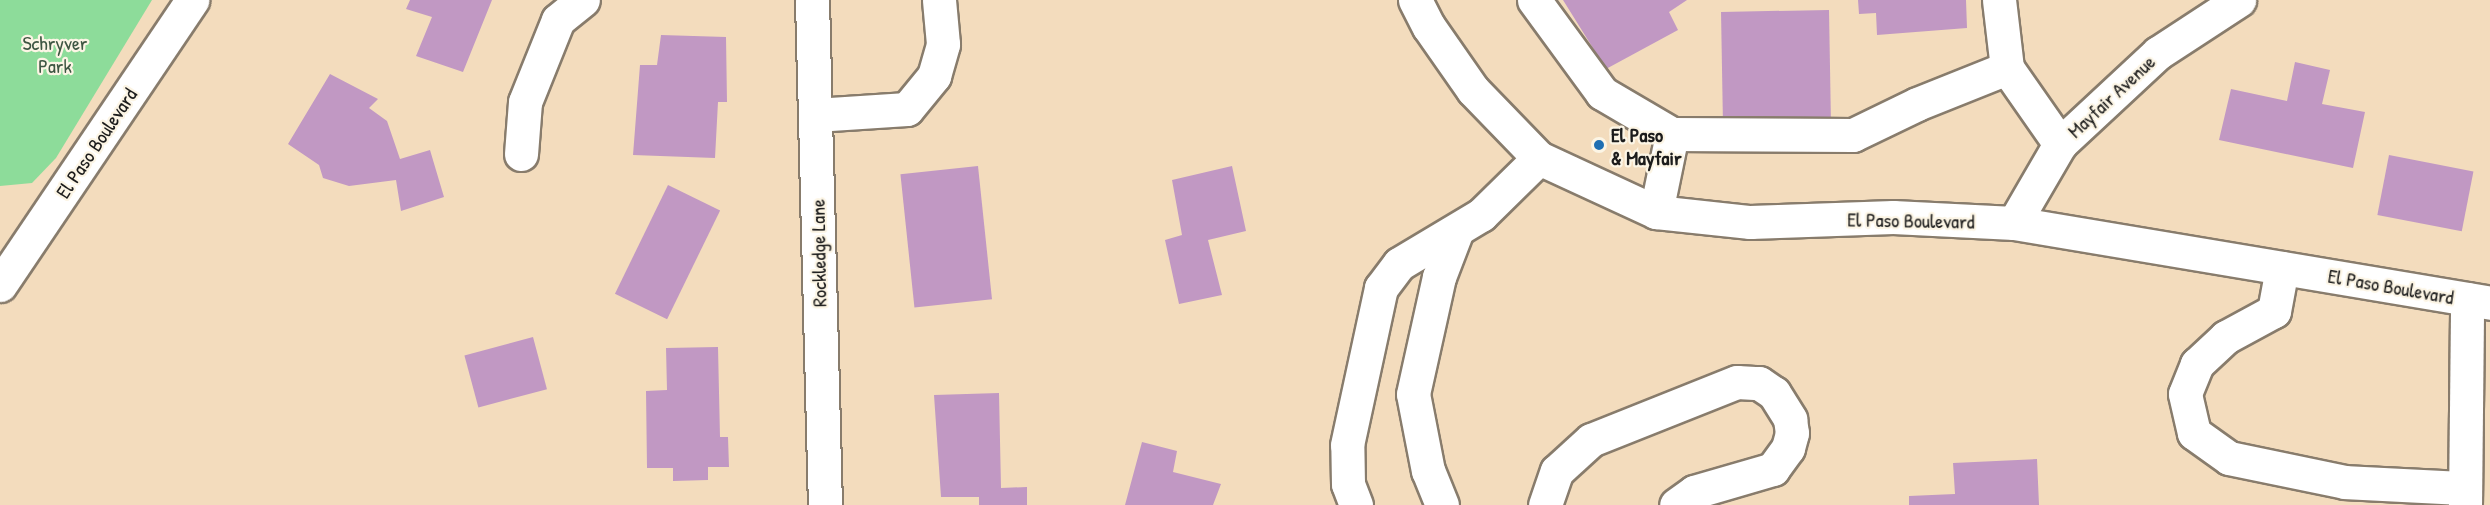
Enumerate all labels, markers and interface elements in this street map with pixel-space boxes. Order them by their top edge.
park label: Schryver Park [22,31,88,78]
street label: Mayfair Avenue [2062,49,2160,143]
street label: El Paso Boulevard [50,83,142,203]
place label: El Paso & Mayfair [1611,122,1682,169]
marker: El Paso & Mayfair [1592,138,1606,152]
street label: Rockledge Lane [805,199,831,307]
street label: El Paso Boulevard [1847,207,1975,233]
street label: El Paso Boulevard [2326,263,2456,309]

